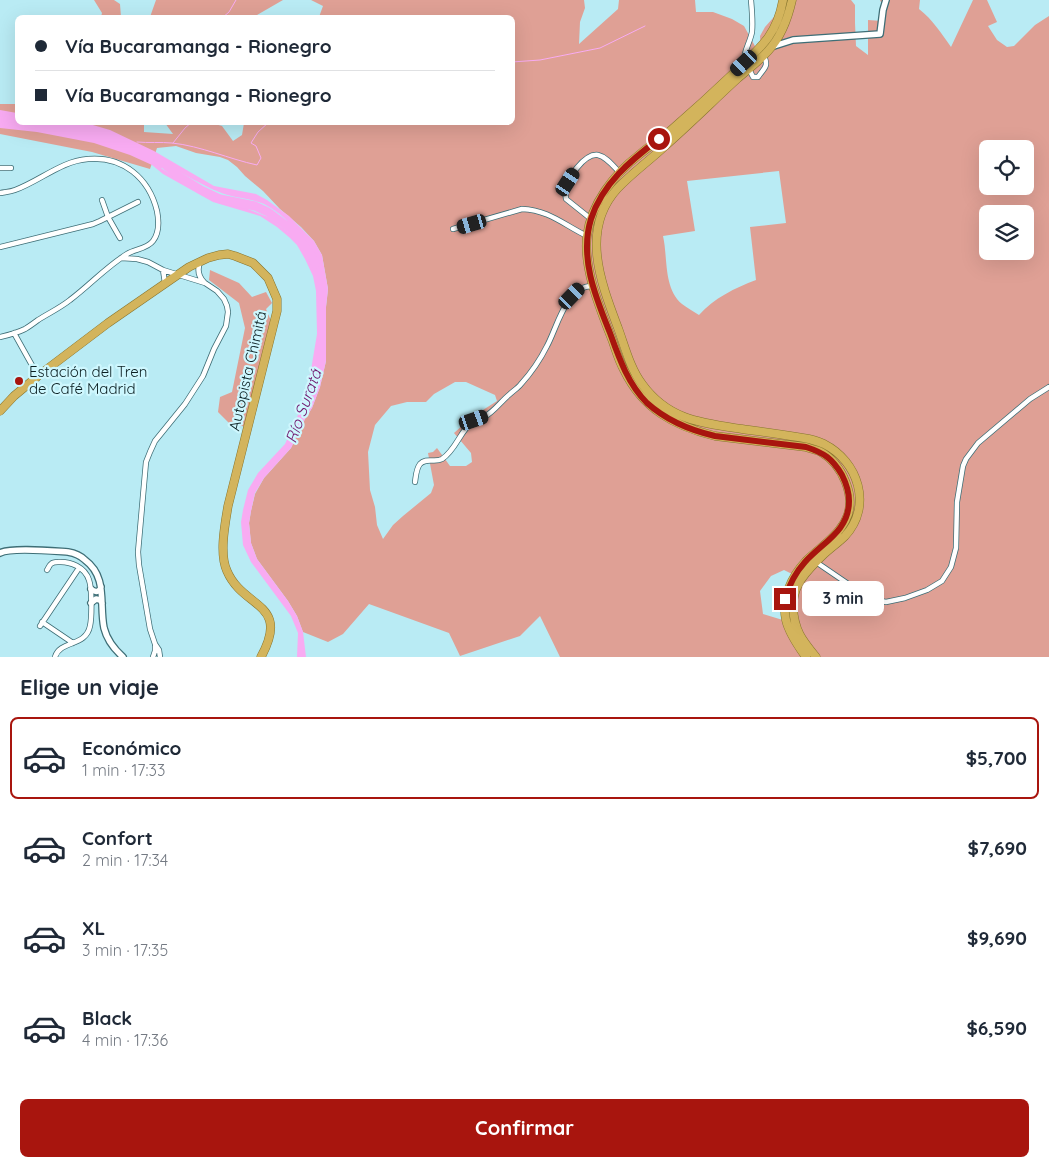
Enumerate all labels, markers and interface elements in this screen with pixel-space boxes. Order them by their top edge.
text: Vía Bucaramanga - Rionegro [65,34,332,58]
car [727,47,760,79]
text: Vía Bucaramanga - Rionegro [65,83,332,107]
route start [648,128,670,150]
map controls [979,140,1034,260]
button: locate [979,140,1034,195]
car [553,165,582,199]
button: layers [979,205,1034,260]
car [455,213,488,235]
car [556,280,587,312]
street label: Autopista Chimitá [224,309,271,433]
place label: Estación del Tren de Café Madrid [29,362,147,398]
water label: Río Suratá [280,365,326,446]
marker: Estación del Tren de Café Madrid [13,375,25,387]
car [457,408,490,432]
callout: 3 min [802,582,885,616]
route end [774,588,796,610]
text: 3 min [822,588,864,608]
text: Elige un viaje [20,673,159,701]
icon: car [22,736,67,781]
text: Económico [82,736,181,760]
text: $5,700 [966,746,1027,770]
text: 1 min · 17:33 [82,760,165,780]
icon: car [22,826,67,871]
text: Confort [82,826,153,850]
text: $7,690 [968,836,1027,860]
text: 2 min · 17:34 [82,850,168,870]
icon: car [22,916,67,961]
text: XL [82,916,105,940]
text: $9,690 [967,926,1027,950]
text: 3 min · 17:35 [82,940,168,960]
icon: car [22,1006,67,1051]
text: Black [82,1006,132,1030]
text: $6,590 [967,1016,1027,1040]
text: 4 min · 17:36 [82,1030,168,1050]
button: Confirmar [20,1099,1029,1157]

